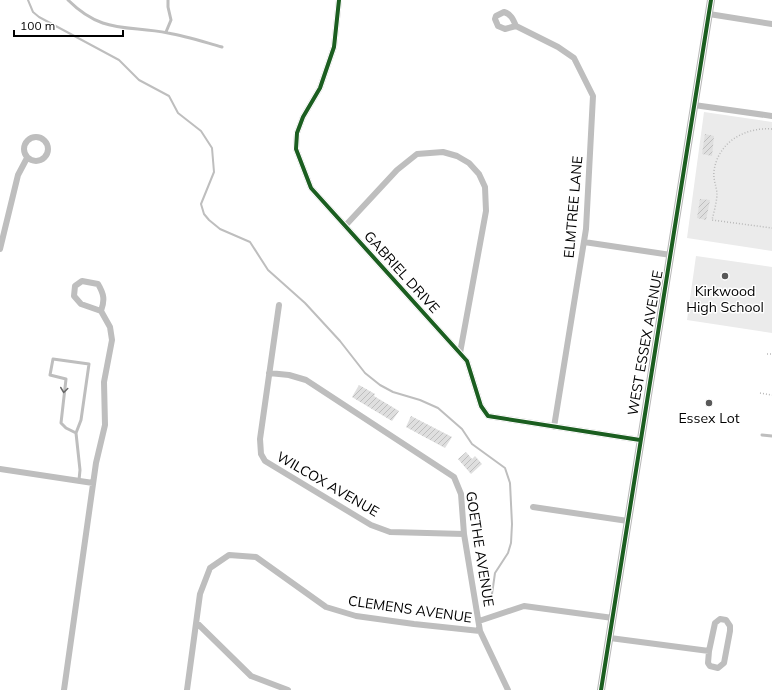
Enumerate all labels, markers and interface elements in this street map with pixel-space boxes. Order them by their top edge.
scale bar [14,12,123,38]
text: 100 m [20,18,55,33]
street label: ELMTREE LANE [560,155,586,259]
street label: GABRIEL DRIVE [360,227,444,317]
street label: WEST ESSEX AVENUE [623,269,667,417]
marker: Kirkwood High School [720,271,730,281]
place label: Kirkwood High School [686,282,764,316]
one-way arrow [60,387,69,393]
marker: Essex Lot [704,398,714,408]
place label: Essex Lot [678,409,740,427]
street label: WILCOX AVENUE [274,447,382,521]
street label: GOETHE AVENUE [462,490,498,608]
street label: CLEMENS AVENUE [347,591,473,627]

